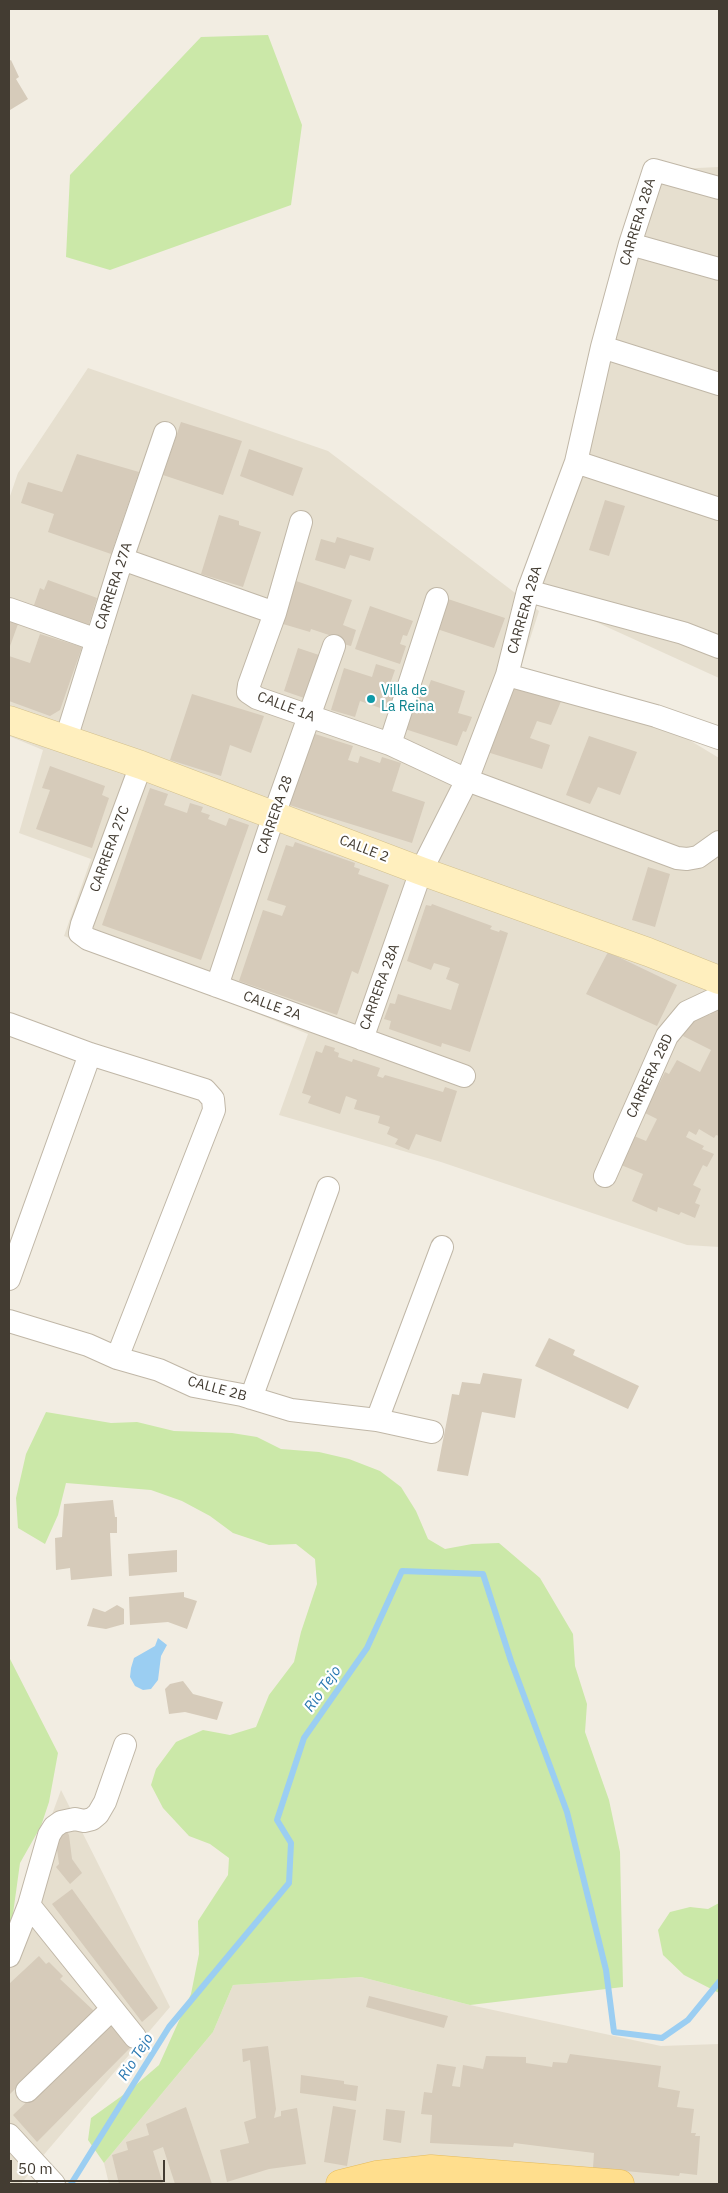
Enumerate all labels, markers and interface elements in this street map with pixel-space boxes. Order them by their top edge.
street label: CARRERA 28A [617,176,659,268]
street label: CARRERA 27A [92,540,136,632]
street label: CARRERA 28A [504,564,546,656]
place label: Villa de La Reina [381,683,434,716]
street label: CALLE 1A [255,688,317,726]
marker: Villa de La Reina [365,693,377,705]
street label: CARRERA 28 [254,774,296,856]
street label: CARRERA 27C [87,804,133,894]
street label: CALLE 2 [337,832,391,866]
street label: CARRERA 28A [357,941,403,1033]
street label: CALLE 2A [241,988,303,1024]
street label: CARRERA 28D [623,1031,677,1121]
street label: CALLE 2B [186,1373,248,1405]
water label: Rio Tejo [301,1662,345,1716]
water label: Rio Tejo [115,2030,157,2084]
scale bar [12,2150,168,2182]
text: 50 m [18,2159,53,2178]

